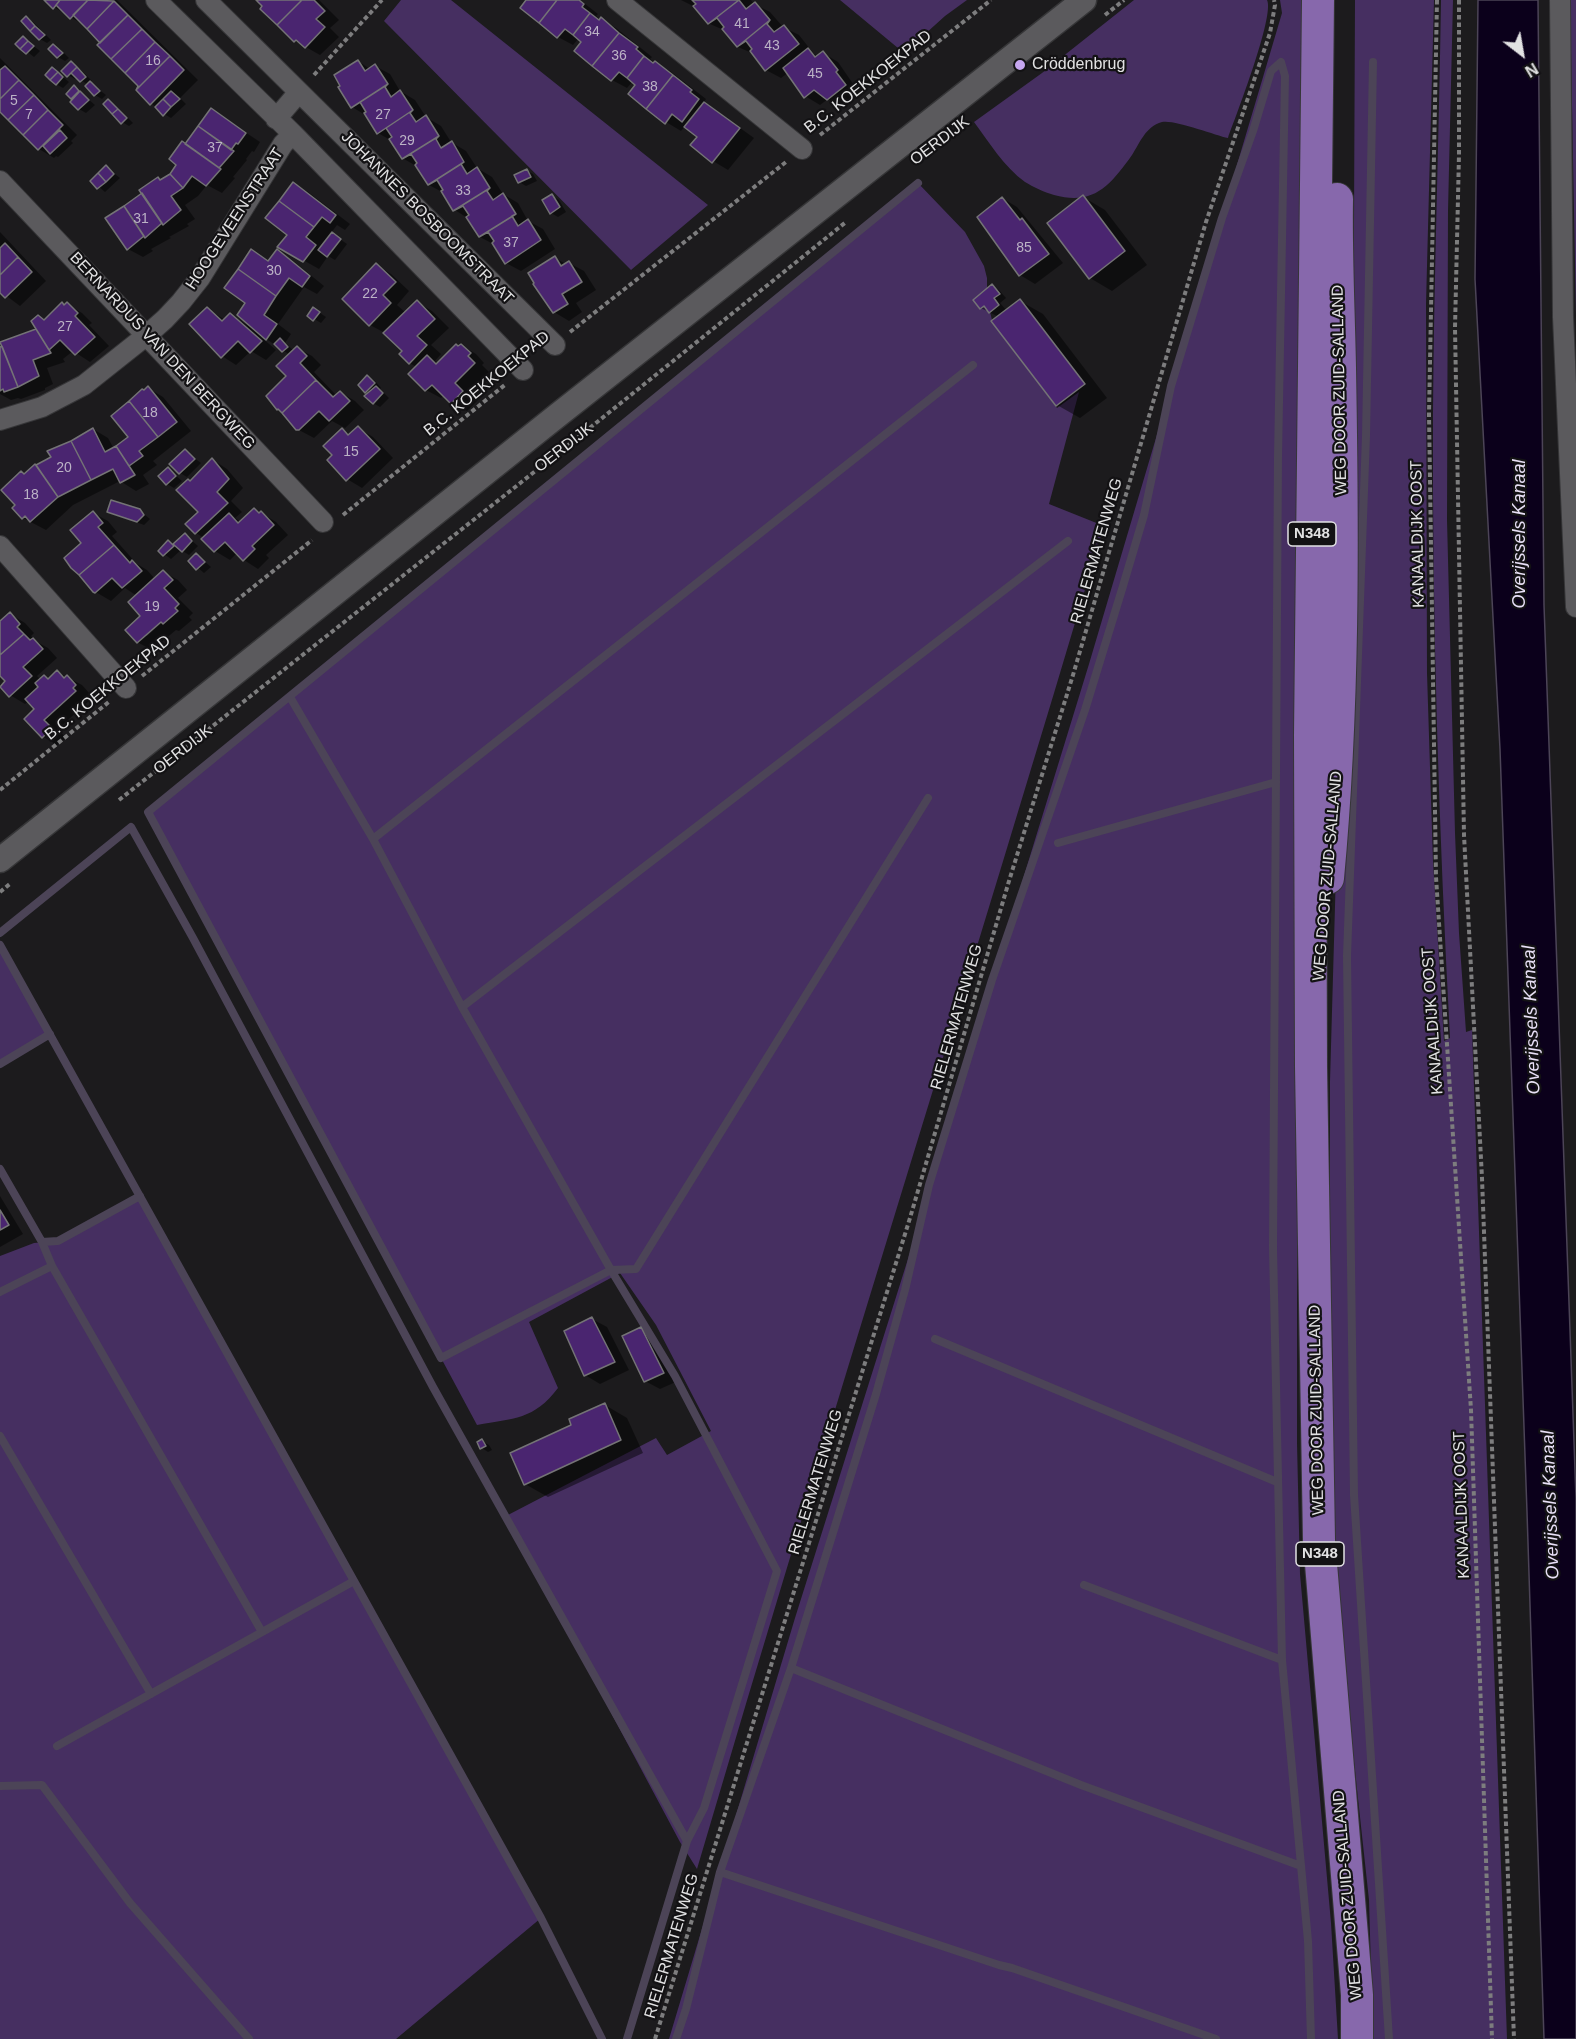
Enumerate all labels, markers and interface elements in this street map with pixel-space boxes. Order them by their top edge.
house number: 41 [734,16,750,32]
house number: 34 [584,24,600,40]
north arrow [1492,24,1552,84]
street label: B.C. KOEKKOEKPAD [801,26,935,138]
house number: 43 [764,38,780,54]
house number: 36 [611,48,627,64]
house number: 16 [145,53,161,69]
place label: Cröddenbrug [1032,55,1125,75]
marker: Cröddenbrug [1013,58,1027,72]
text: N [1522,60,1541,80]
house number: 45 [807,66,823,82]
house number: 38 [642,79,658,95]
house number: 5 [10,93,18,109]
house number: 7 [25,107,33,123]
house number: 27 [375,107,391,123]
street label: OERDIJK [907,112,973,170]
street label: JOHANNES BOSBOOMSTRAAT [337,128,517,308]
house number: 29 [399,133,415,149]
house number: 37 [207,140,223,156]
street label: HOOGEVEENSTRAAT [182,145,288,293]
house number: 33 [455,183,471,199]
house number: 31 [133,211,149,227]
house number: 37 [503,235,519,251]
house number: 85 [1016,240,1032,256]
street label: BERNARDUS VAN DEN BERGWEG [65,248,259,454]
house number: 30 [266,263,282,279]
street label: WEG DOOR ZUID-SALLAND [1329,285,1351,495]
house number: 22 [362,286,378,302]
house number: 27 [57,319,73,335]
street label: B.C. KOEKKOEKPAD [420,327,554,441]
house number: 18 [142,405,158,421]
street label: OERDIJK [531,419,597,477]
house number: 15 [343,444,359,460]
water label: Overijssels Kanaal [1509,459,1531,609]
house number: 20 [56,460,72,476]
street label: KANAALDIJK OOST [1407,460,1429,608]
street label: RIELERMATENWEG [1067,476,1127,626]
house number: 18 [23,487,39,503]
road number: N348 [1288,522,1336,546]
house number: 19 [144,599,160,615]
street label: B.C. KOEKKOEKPAD [41,631,175,745]
street label: OERDIJK [150,721,216,779]
street label: WEG DOOR ZUID-SALLAND [1309,770,1347,982]
street label: RIELERMATENWEG [927,942,987,1092]
water label: Overijssels Kanaal [1519,945,1545,1095]
street label: KANAALDIJK OOST [1418,947,1448,1095]
street label: WEG DOOR ZUID-SALLAND [1306,1305,1328,1515]
street label: RIELERMATENWEG [785,1407,847,1557]
water label: Overijssels Kanaal [1538,1430,1564,1580]
street label: KANAALDIJK OOST [1450,1431,1474,1579]
road number: N348 [1296,1542,1344,1566]
street label: WEG DOOR ZUID-SALLAND [1329,1789,1367,2001]
street label: RIELERMATENWEG [641,1871,703,2021]

